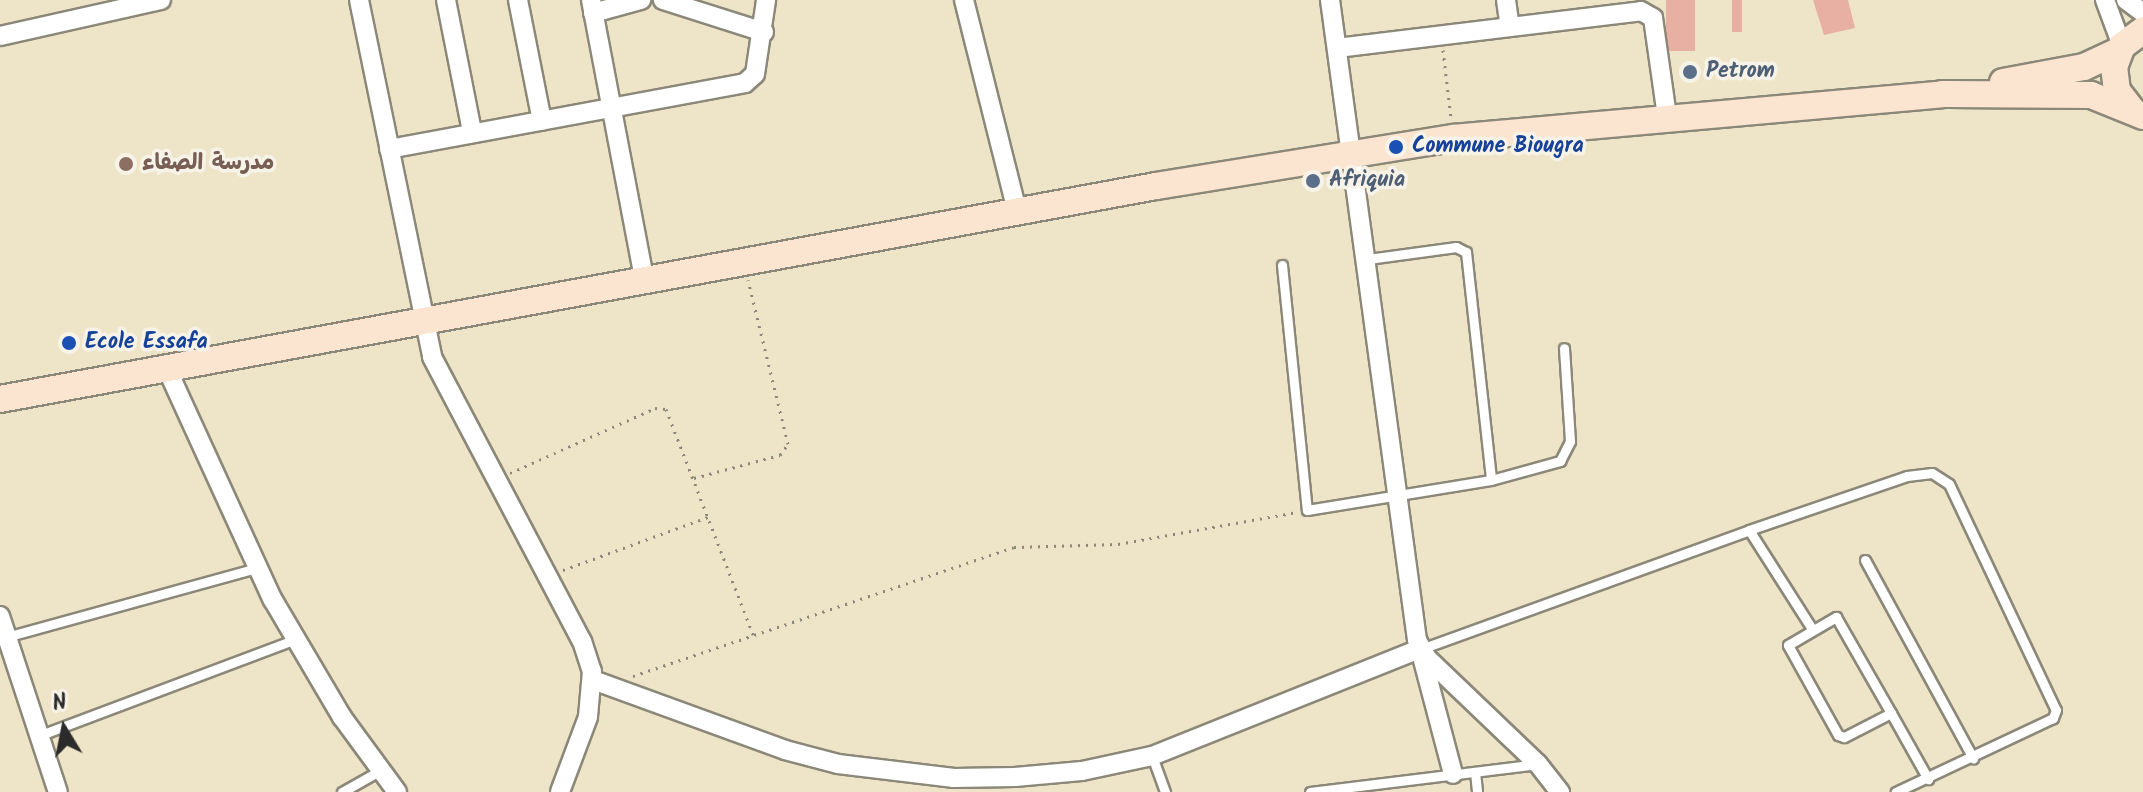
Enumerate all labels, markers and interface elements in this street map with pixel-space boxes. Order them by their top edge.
place label: Petrom [1706,59,1775,85]
marker: Petrom [1681,63,1699,81]
place label: Commune Biougra [1412,134,1584,160]
marker: Commune Biougra [1387,138,1405,156]
place label: مدرسة الصفاء [142,151,274,177]
marker: مدرسة الصفاء [117,155,135,173]
place label: Afriquia [1329,168,1405,194]
marker: Afriquia [1304,172,1322,190]
place label: Ecole Essafa [85,330,208,356]
marker: Ecole Essafa [60,334,78,352]
text: N [50,685,70,722]
north arrow [24,688,104,768]

